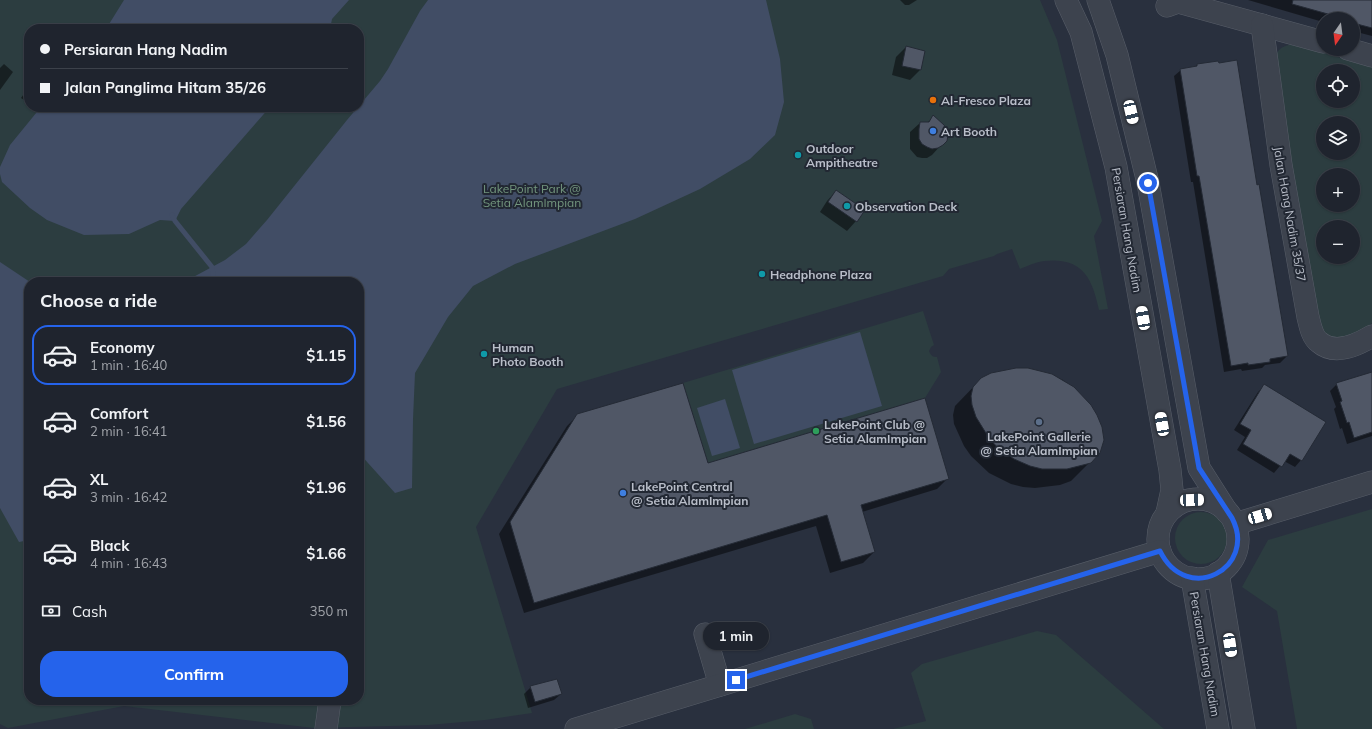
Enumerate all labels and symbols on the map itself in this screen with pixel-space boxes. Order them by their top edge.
north arrow [1316,12,1360,56]
place label: Al-Fresco Plaza [941,93,1031,108]
marker: Al-Fresco Plaza [928,95,938,105]
car [1122,99,1140,125]
place label: Art Booth [941,124,997,139]
marker: Art Booth [928,126,938,136]
place label: Outdoor Ampitheatre [806,141,878,170]
street label: Jalan Hang Nadim 35/37 [1271,145,1309,283]
marker: Outdoor Ampitheatre [793,150,803,160]
street label: Persiaran Hang Nadim [1109,166,1145,294]
route start [1139,174,1157,192]
park label: LakePoint Park @ Setia AlamImpian [483,181,581,210]
place label: Observation Deck [855,199,957,214]
marker: Observation Deck [842,201,852,211]
place label: Headphone Plaza [770,267,872,282]
marker: Headphone Plaza [757,269,767,279]
car [1135,305,1151,331]
place label: Human Photo Booth [492,340,563,369]
marker: Human Photo Booth [479,349,489,359]
car [1154,411,1170,437]
place label: LakePoint Club @ Setia AlamImpian [824,417,927,446]
marker: LakePoint Gallerie @ Setia AlamImpian [1034,417,1044,427]
marker: LakePoint Club @ Setia AlamImpian [811,426,821,436]
place label: LakePoint Gallerie @ Setia AlamImpian [980,429,1098,458]
place label: LakePoint Central @ Setia AlamImpian [631,479,748,508]
marker: LakePoint Central @ Setia AlamImpian [618,488,628,498]
car [1180,494,1204,506]
car [1247,507,1273,525]
street label: Persiaran Hang Nadim [1187,590,1223,718]
callout: 1 min [703,622,769,650]
car [1222,632,1238,658]
route end [727,671,745,689]

